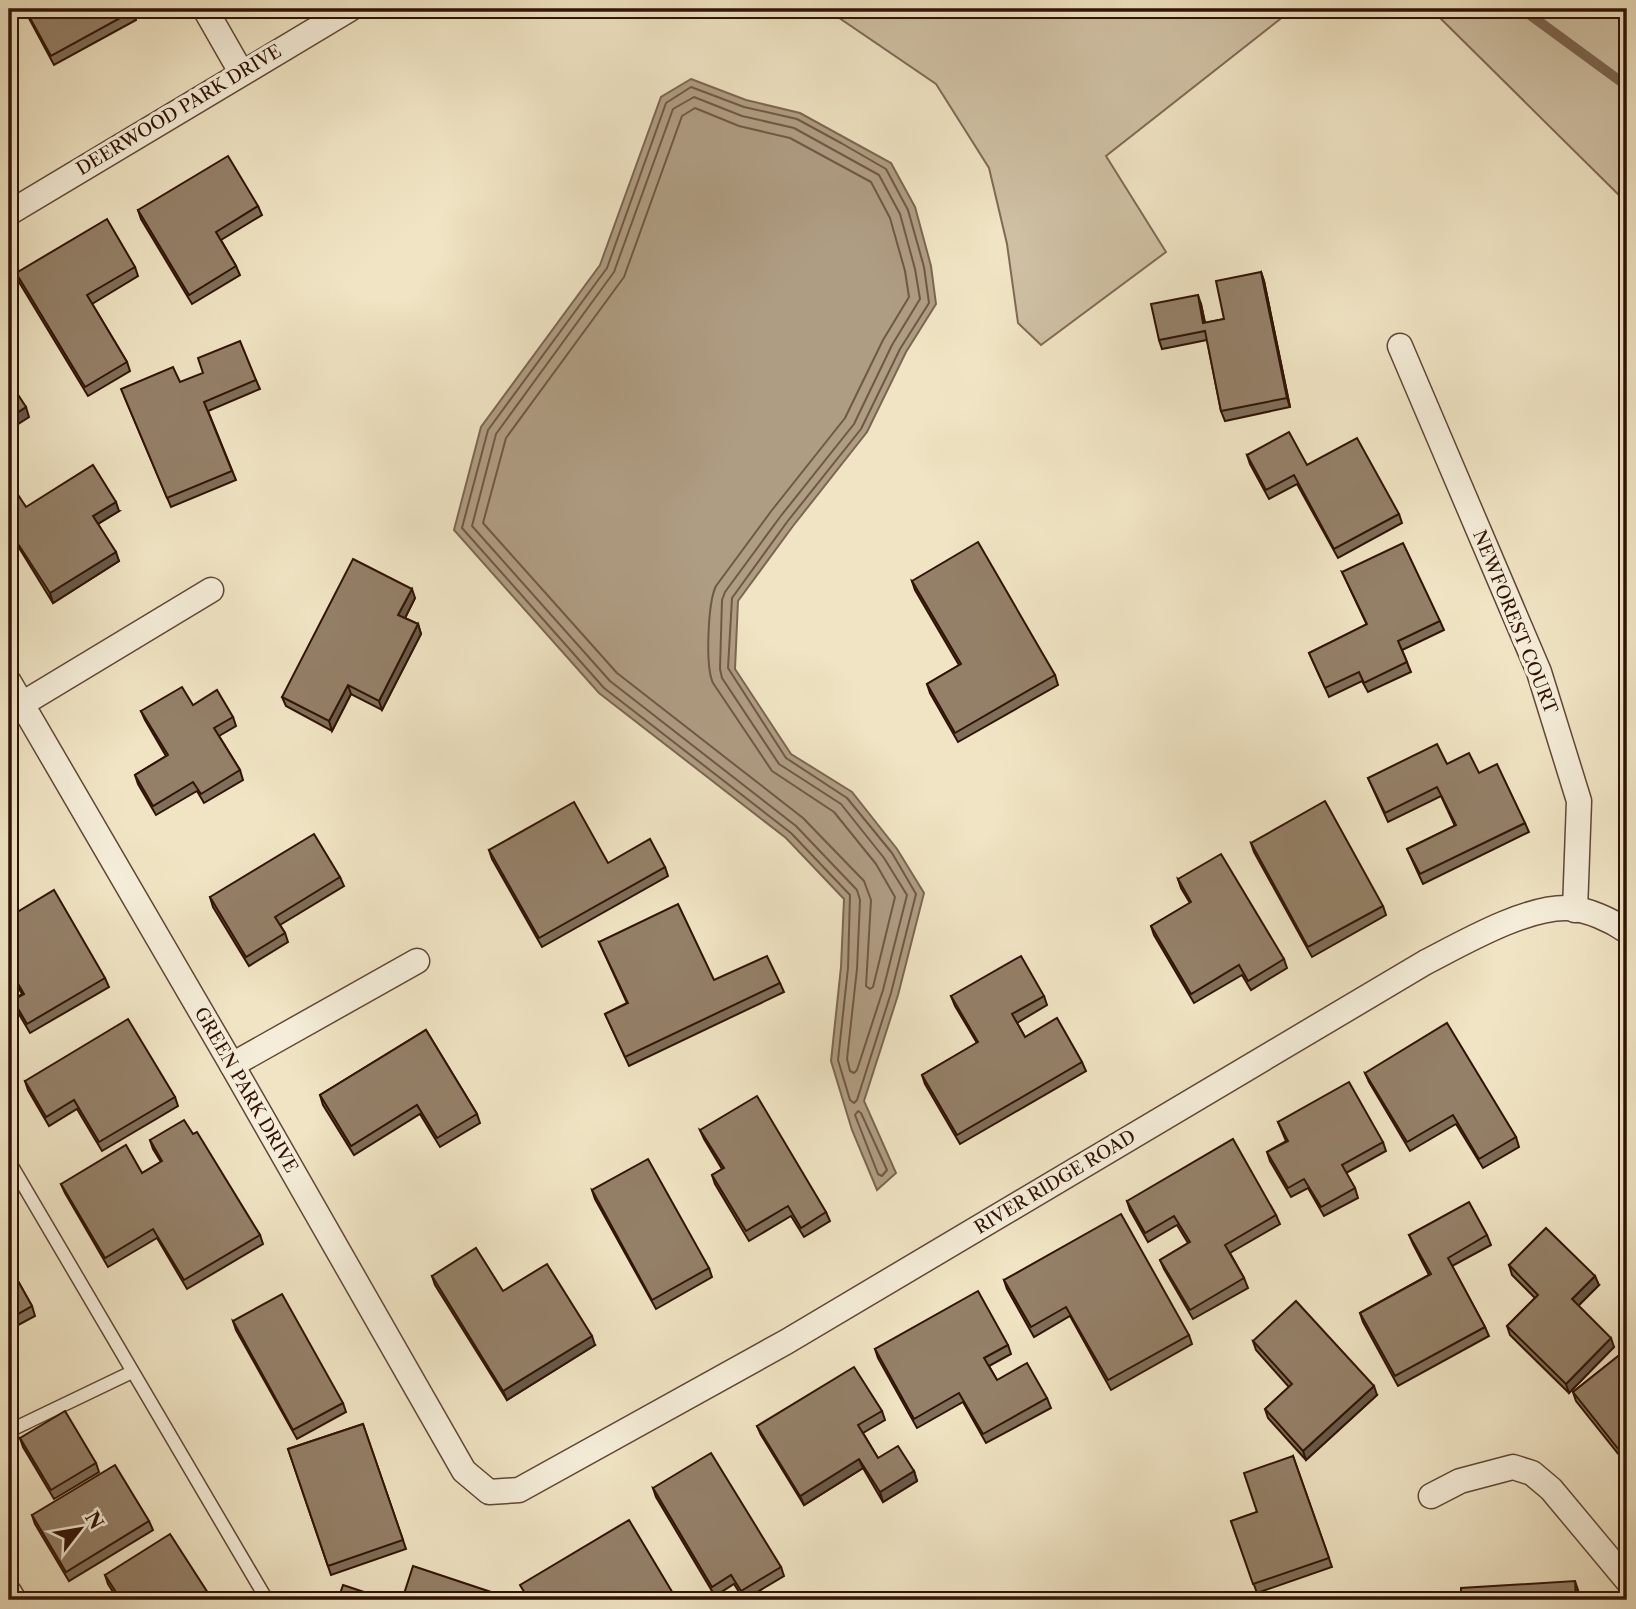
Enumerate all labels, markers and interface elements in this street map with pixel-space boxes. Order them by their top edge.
street label: DEERWOOD PARK DRIVE [72,40,286,180]
street label: NEWFOREST COURT [1468,527,1562,718]
street label: GREEN PARK DRIVE [190,1003,302,1177]
street label: RIVER RIDGE ROAD [970,1125,1140,1239]
north arrow [46,1494,116,1564]
text: N [80,1508,108,1534]

